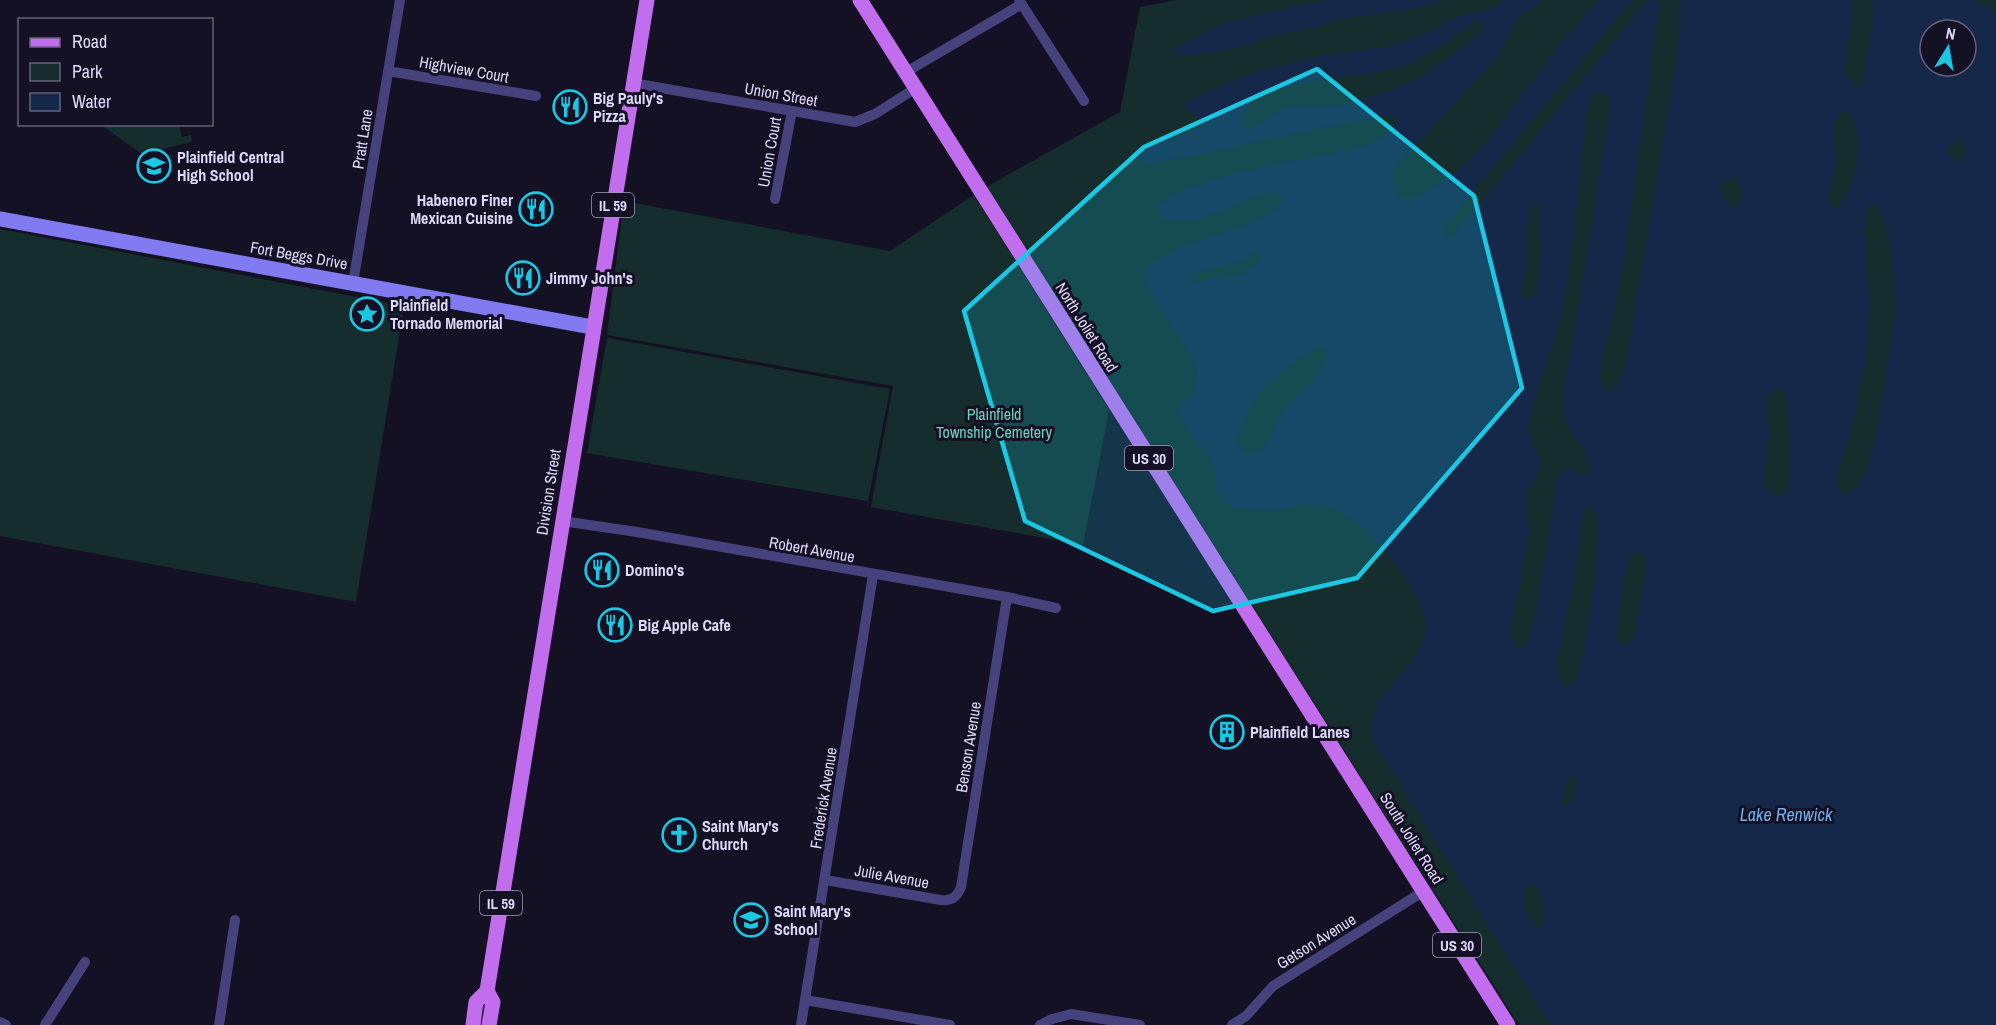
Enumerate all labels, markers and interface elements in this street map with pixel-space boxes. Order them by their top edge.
legend [18,18,213,126]
north arrow [1918,18,1978,78]
text: N [1944,22,1958,45]
text: Road [72,29,107,54]
street label: Highview Court [418,50,511,88]
text: Park [72,59,103,84]
street label: Union Street [743,77,820,111]
place label: Big Pauly's Pizza [593,87,663,127]
text: Water [72,89,111,114]
restaurant icon: Big Pauly's Pizza [552,89,588,125]
street label: Pratt Lane [346,107,378,171]
street label: Union Court [752,115,786,189]
place label: Plainfield Central High School [177,146,284,186]
school or university icon: Plainfield Central High School [136,148,172,184]
place label: Habenero Finer Mexican Cuisine [410,189,514,229]
restaurant icon: Habenero Finer Mexican Cuisine [518,191,554,227]
road number: IL 59 [592,193,634,217]
street label: Fort Beggs Drive [249,236,349,274]
restaurant icon: Jimmy John's [505,260,541,296]
place label: Jimmy John's [546,267,633,289]
street label: North Joliet Road [1051,278,1123,376]
place label: Plainfield Tornado Memorial [390,294,503,334]
place icon: Plainfield Tornado Memorial [349,296,385,332]
park label: Plainfield Township Cemetery [936,403,1052,443]
road number: US 30 [1125,446,1173,470]
street label: Division Street [530,447,566,537]
street label: Robert Avenue [767,531,857,567]
restaurant icon: Domino's [584,552,620,588]
place label: Domino's [625,559,684,581]
restaurant icon: Big Apple Cafe [597,607,633,643]
place label: Big Apple Cafe [638,614,731,636]
street label: Benson Avenue [950,700,986,794]
building icon: Plainfield Lanes [1209,714,1245,750]
place label: Plainfield Lanes [1250,721,1350,743]
street label: Frederick Avenue [804,746,842,850]
street label: South Joliet Road [1375,788,1449,888]
water label: Lake Renwick [1740,802,1833,827]
place label: Saint Mary's Church [702,815,779,855]
church icon: Saint Mary's Church [661,817,697,853]
street label: Julie Avenue [853,859,931,893]
road number: IL 59 [480,891,522,915]
place label: Saint Mary's School [774,900,851,940]
school or university icon: Saint Mary's School [733,902,769,938]
street label: Getson Avenue [1272,908,1360,974]
road number: US 30 [1433,933,1481,957]

